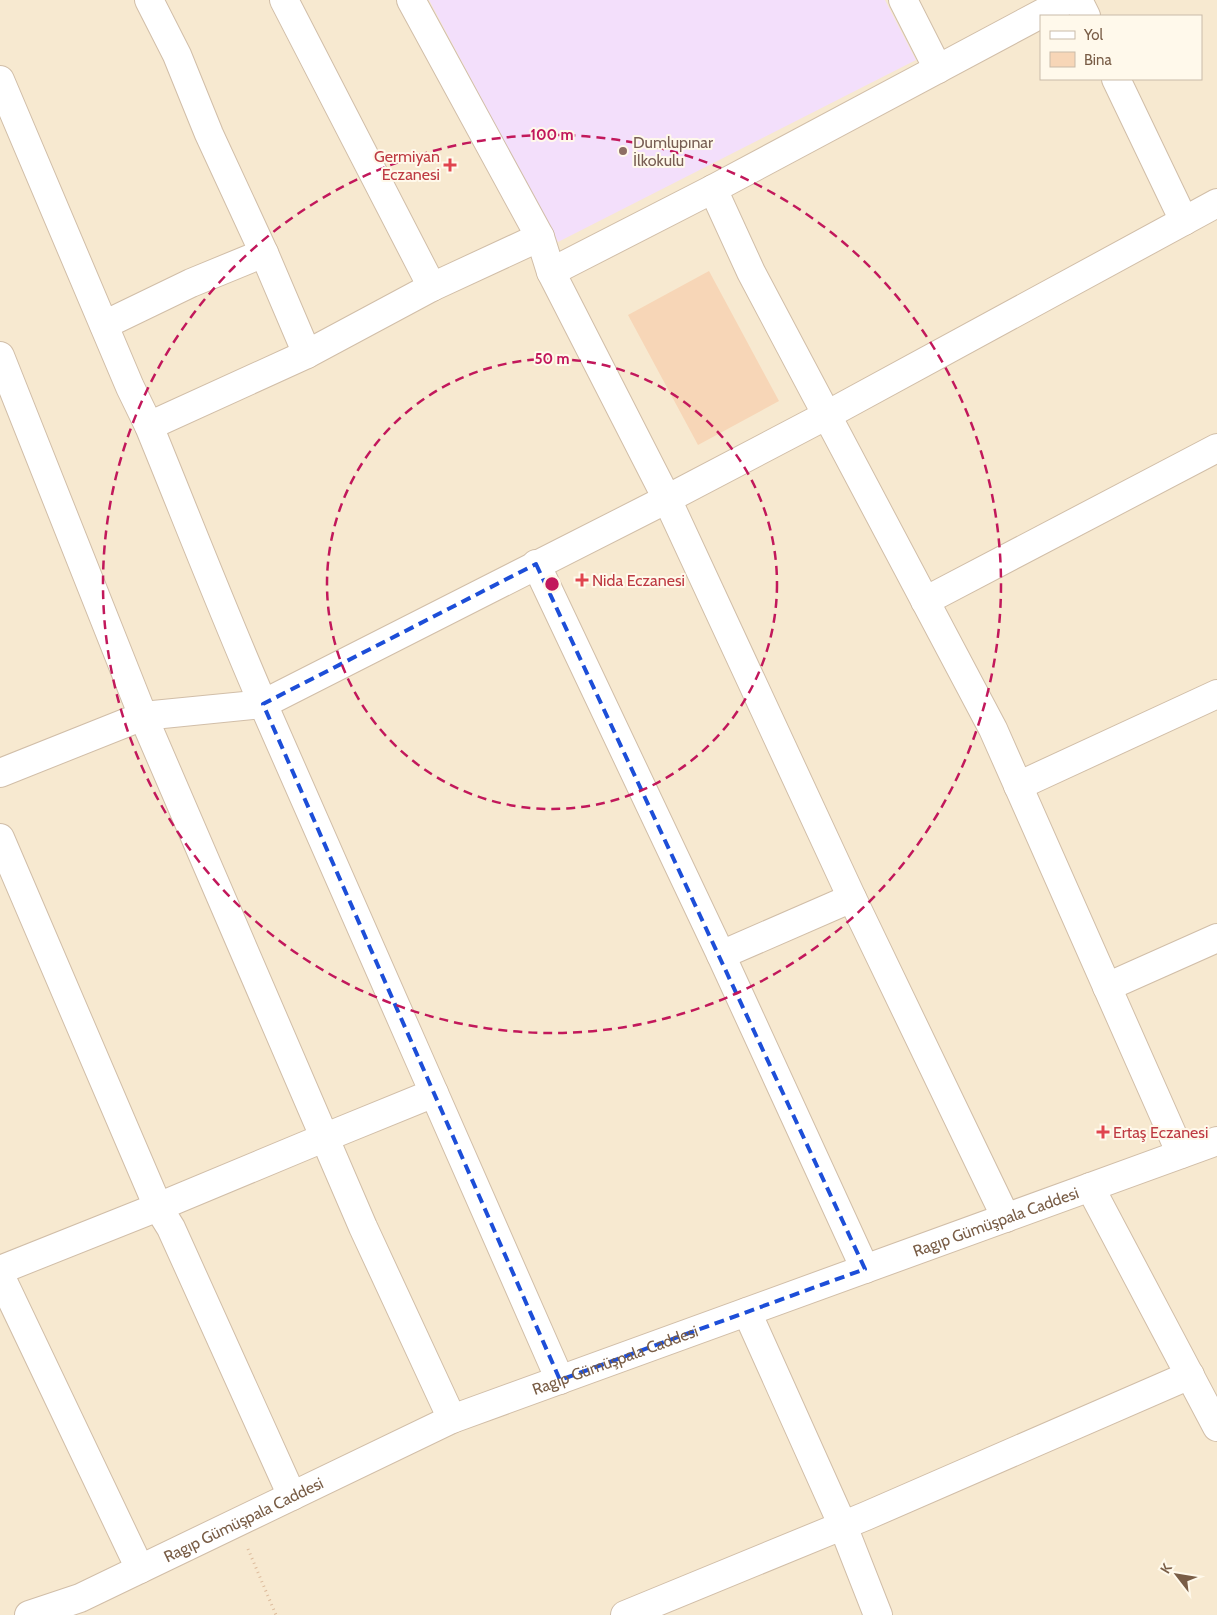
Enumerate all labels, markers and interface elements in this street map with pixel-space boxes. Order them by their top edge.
legend [1040,15,1202,80]
text: Yol [1083,26,1103,44]
text: Bina [1084,51,1112,69]
text: 100 m [530,126,574,144]
place label: Dumlupınar İlkokulu [633,133,714,170]
marker: Dumlupınar İlkokulu [617,145,629,157]
place label: Germiyan Eczanesi [374,147,440,184]
marker: Germiyan Eczanesi [444,159,456,171]
text: 50 m [534,350,570,368]
place label: Nida Eczanesi [592,571,685,590]
marker: Nida Eczanesi [576,574,588,586]
centre of rings [543,575,561,593]
place label: Ertaş Eczanesi [1113,1123,1208,1142]
marker: Ertaş Eczanesi [1097,1126,1109,1138]
street label: Ragıp Gümüşpala Caddesi [910,1183,1081,1260]
street label: Ragıp Gümüşpala Caddesi [530,1321,700,1399]
street label: Ragıp Gümüşpala Caddesi [160,1473,326,1566]
north arrow [1152,1550,1202,1600]
text: K [1156,1560,1176,1577]

